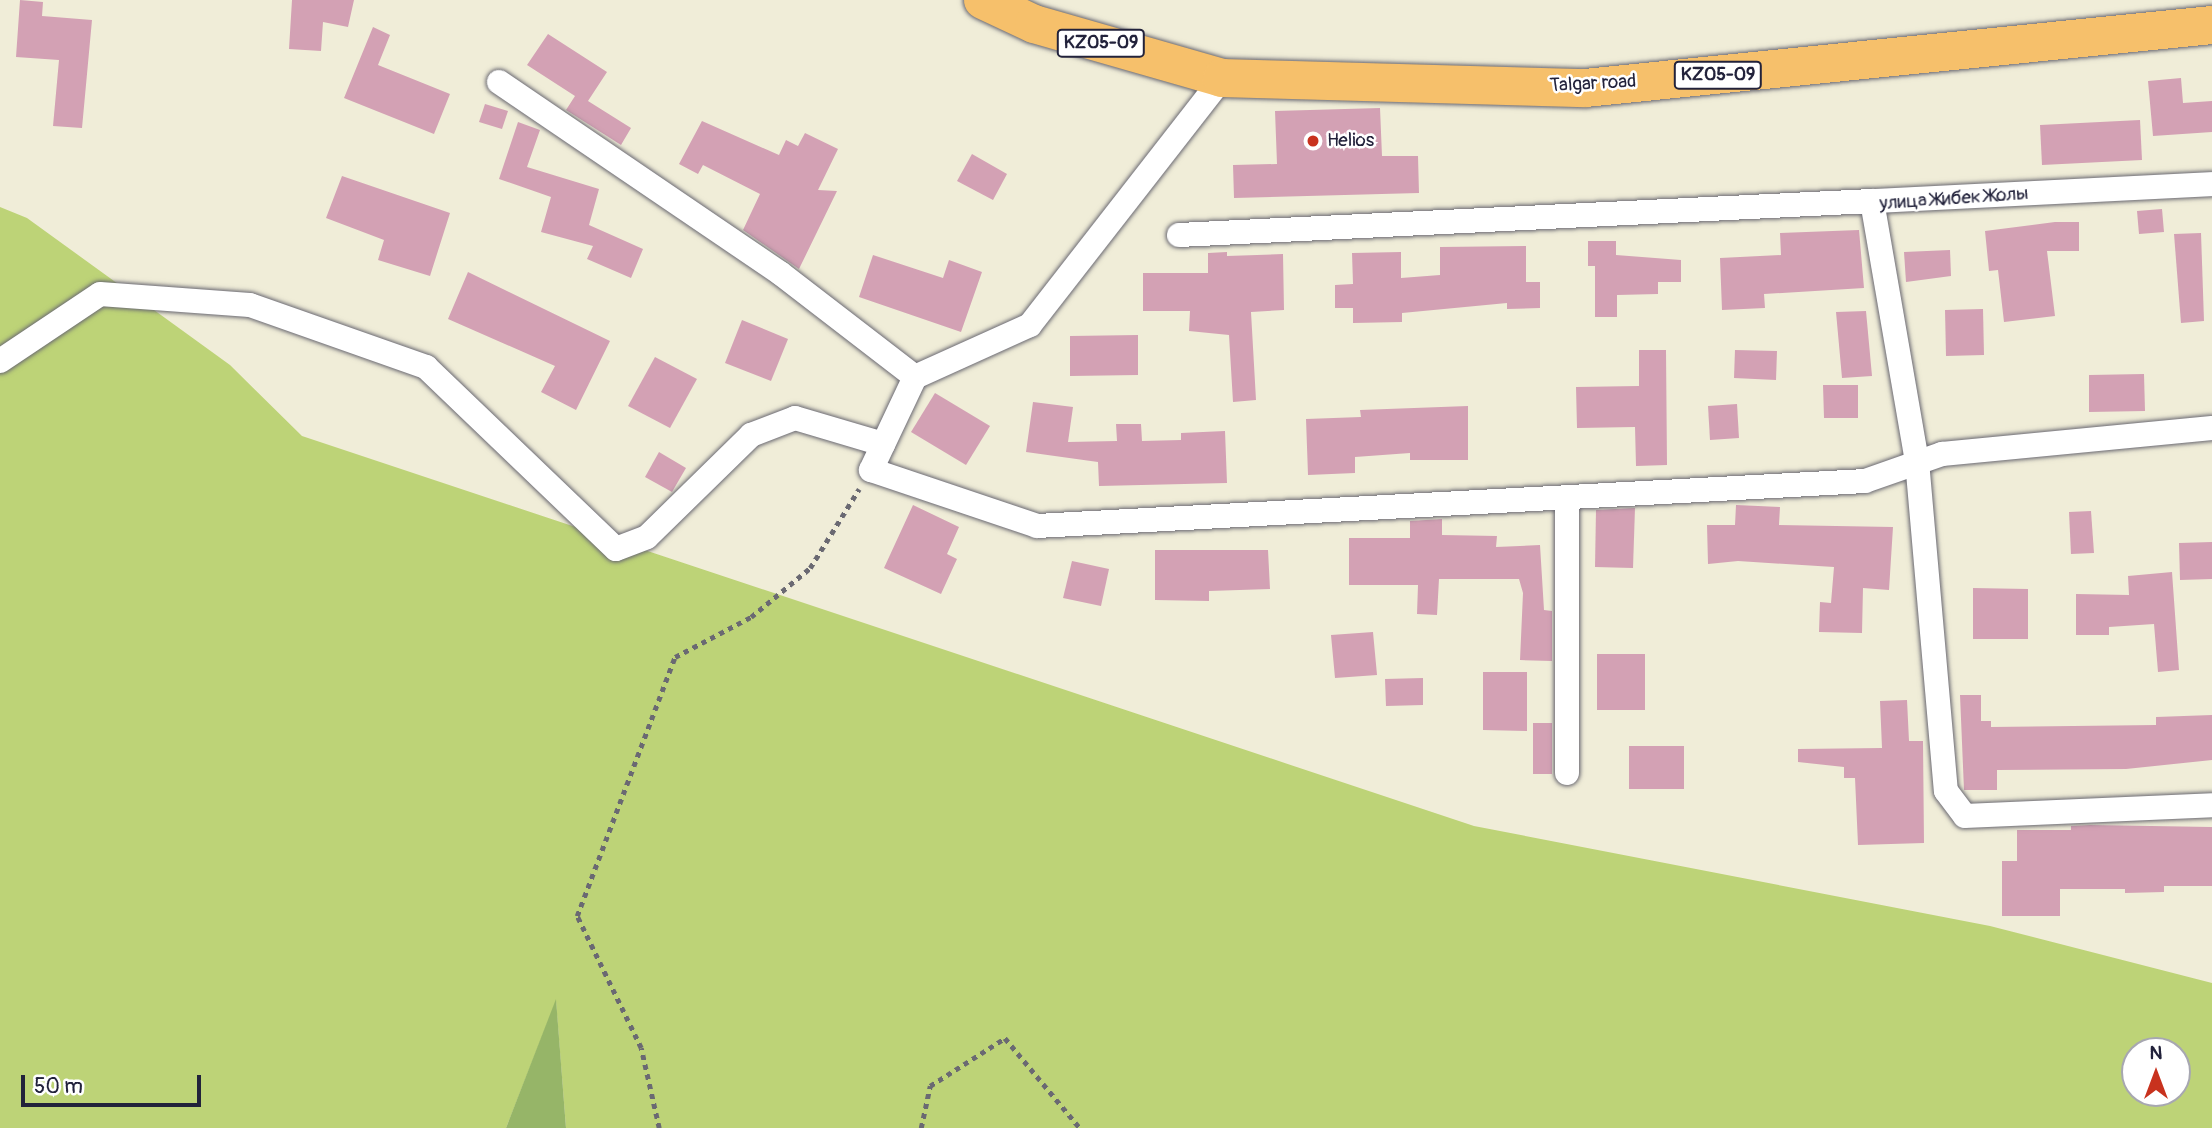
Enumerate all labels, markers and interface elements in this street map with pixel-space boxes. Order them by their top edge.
road number: KZ05-09 [1056,28,1146,58]
road number: KZ05-09 [1672,60,1764,90]
street label: Talgar road [1549,70,1637,98]
place label: Helios [1327,130,1374,152]
marker: Helios [1305,133,1321,149]
street label: улица Жибек Жолы [1879,182,2029,216]
north arrow [2121,1037,2191,1107]
text: N [2150,1041,2162,1065]
scale bar [24,1062,205,1106]
text: 50 m [34,1073,83,1100]

